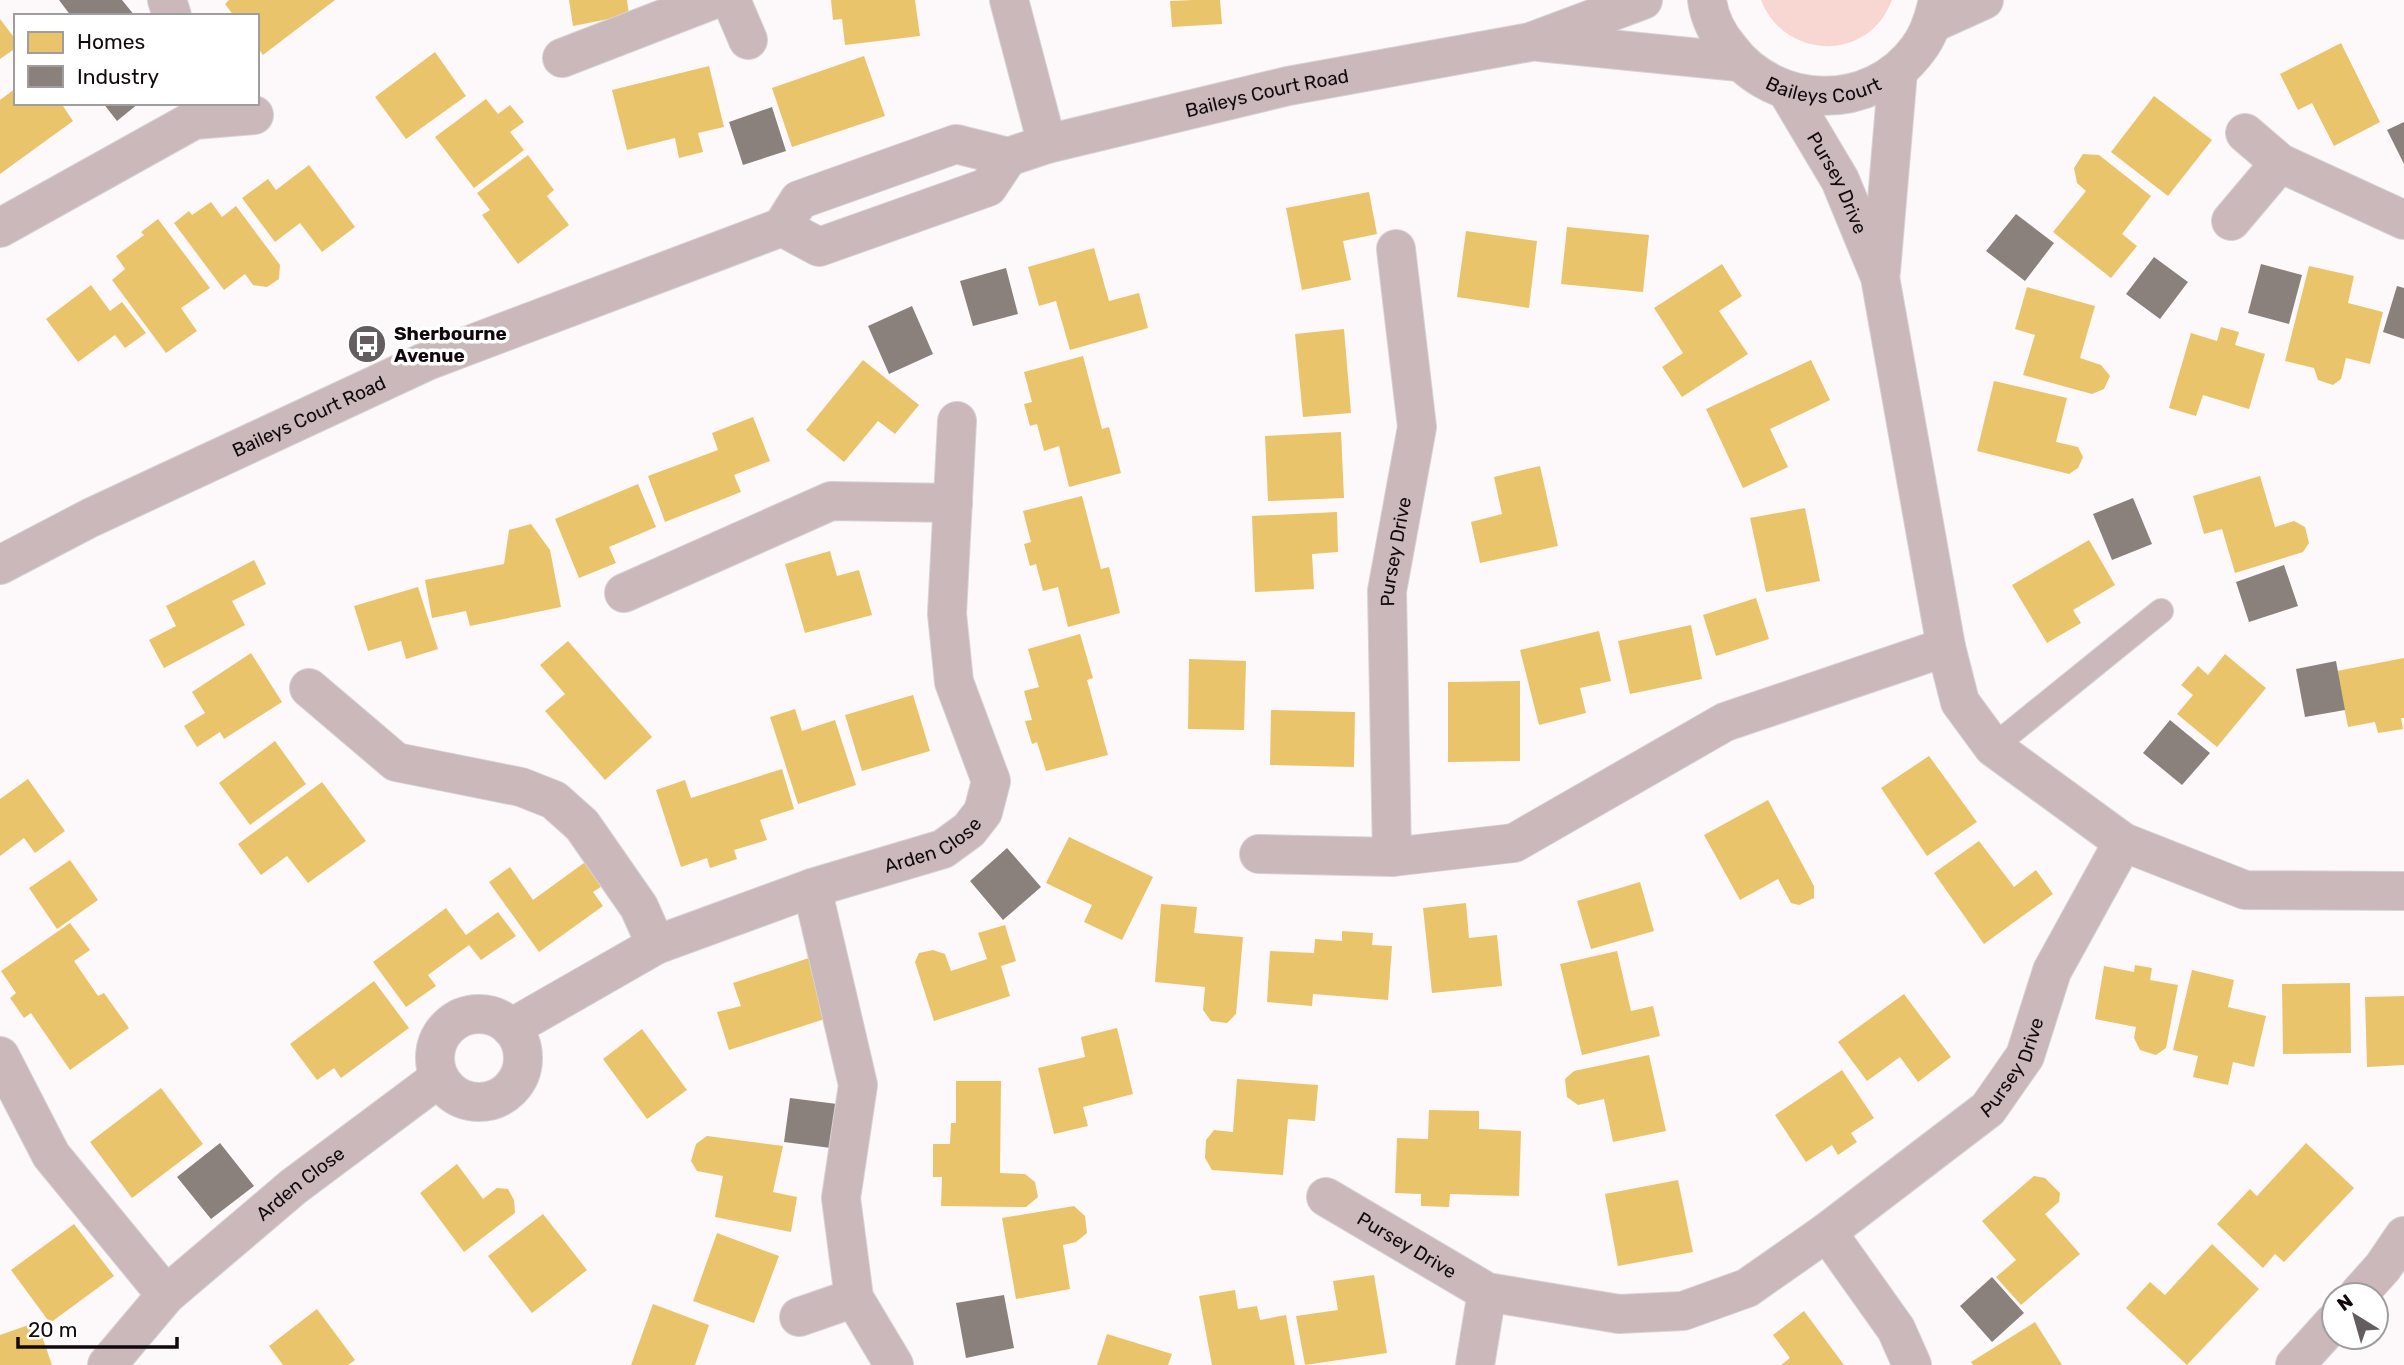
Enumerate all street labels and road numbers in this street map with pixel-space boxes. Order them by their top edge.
street label: Baileys Court Road [1183,64,1351,122]
street label: Baileys Court [1762,71,1885,108]
street label: Pursey Drive [1802,128,1872,237]
street label: Baileys Court Road [229,371,389,462]
street label: Pursey Drive [1376,495,1416,607]
street label: Arden Close [881,813,987,878]
street label: Pursey Drive [1976,1015,2049,1123]
street label: Arden Close [251,1142,349,1226]
street label: Pursey Drive [1353,1207,1460,1283]

